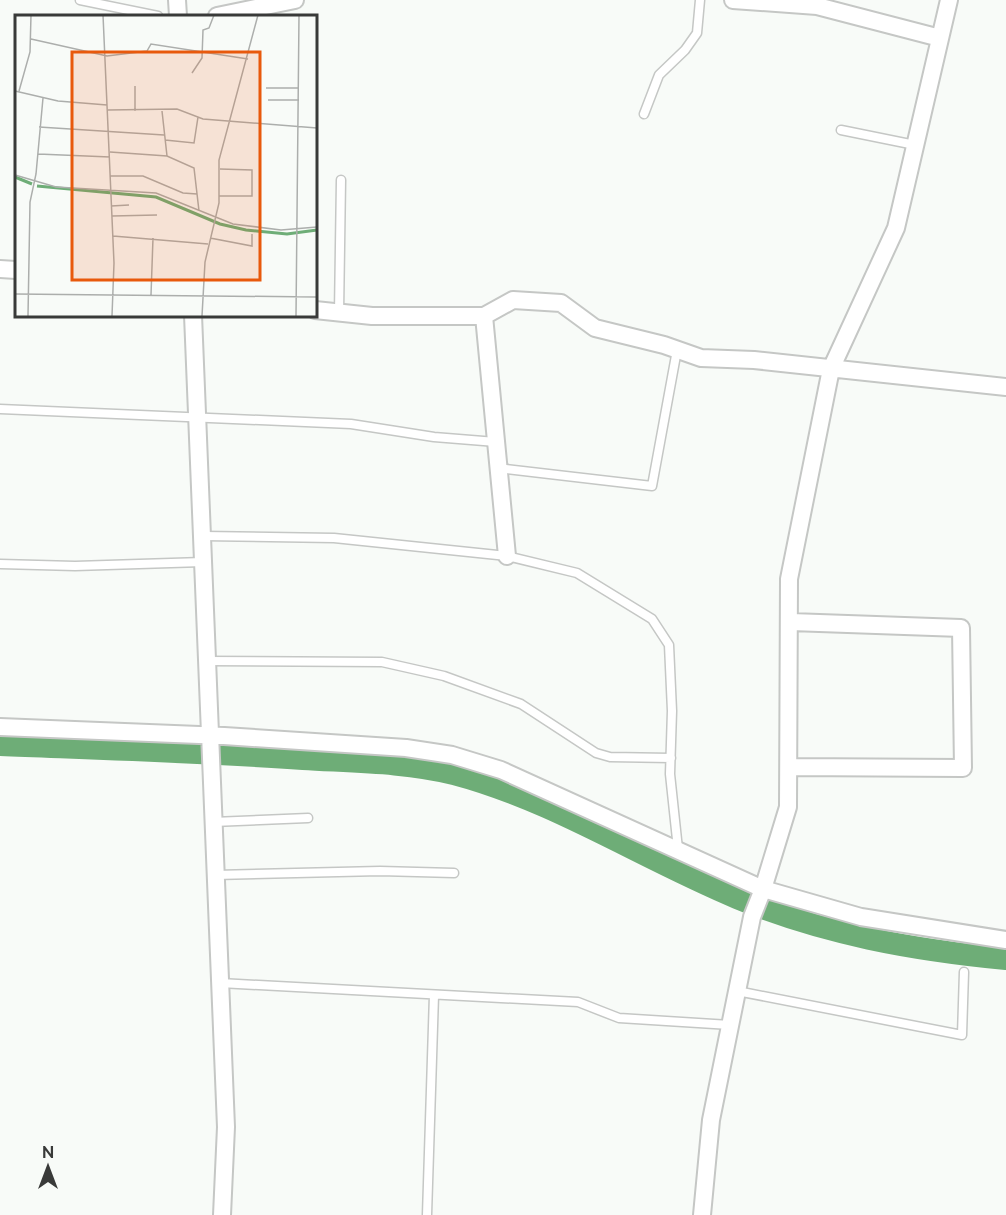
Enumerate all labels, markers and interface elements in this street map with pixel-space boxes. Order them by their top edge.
inset map [15,15,316,316]
north arrow [18,1137,78,1197]
text: N [42,1143,54,1162]

